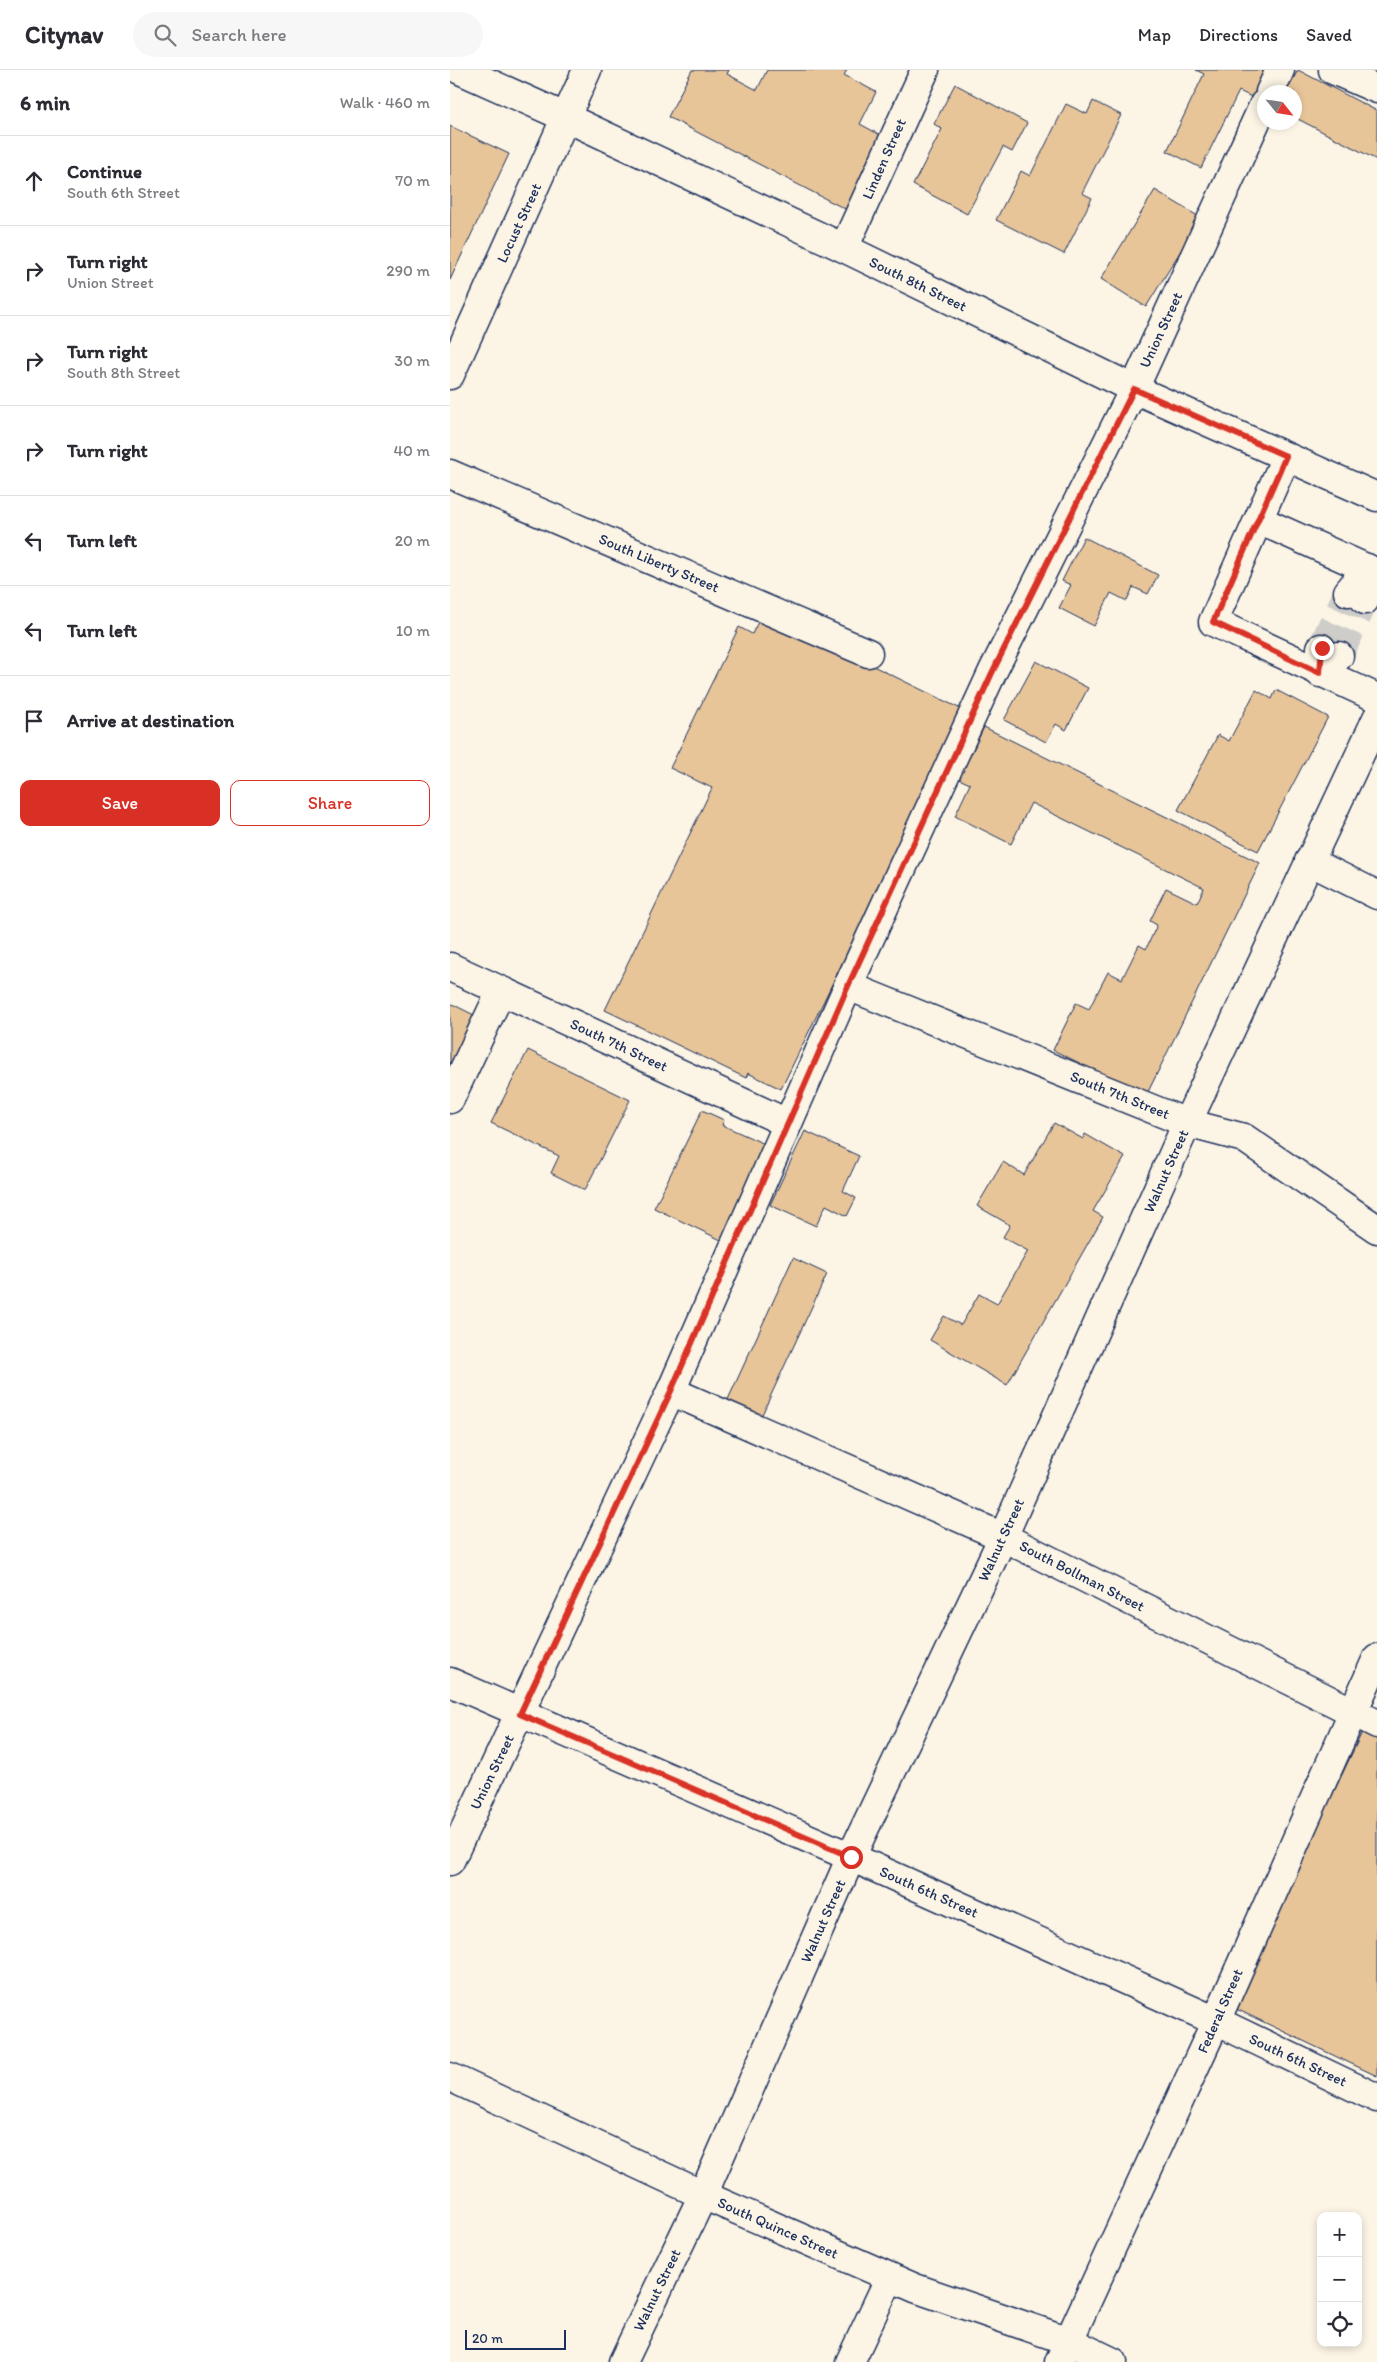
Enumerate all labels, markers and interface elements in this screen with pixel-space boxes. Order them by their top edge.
search box [133,12,483,57]
text: Citynav [25,20,103,49]
icon: search [151,21,179,49]
text: Search here [191,23,287,46]
text: Map [1138,24,1171,46]
text: Directions [1199,24,1278,46]
text: Saved [1306,24,1352,46]
north arrow [1257,85,1302,130]
text: 6 min [20,90,70,115]
text: Walk · 460 m [340,93,430,112]
street label: Linden Street [858,115,910,202]
text: Continue [67,160,142,183]
icon: ahead [20,167,48,195]
text: 70 m [395,171,430,190]
street label: Locust Street [493,180,545,266]
text: South 6th Street [67,183,180,202]
text: Turn right [67,250,148,273]
street label: South 8th Street [866,253,970,316]
icon: right [20,257,48,285]
text: 290 m [386,261,430,280]
text: Union Street [67,273,154,292]
street label: Union Street [1136,289,1186,371]
text: Turn right [67,340,148,363]
icon: right [20,347,48,375]
text: 30 m [394,351,430,370]
text: South 8th Street [67,363,180,382]
icon: right [20,437,48,465]
text: Turn right [67,439,148,462]
text: 40 m [393,441,430,460]
icon: left [20,527,48,555]
text: Turn left [67,529,137,552]
street label: South Liberty Street [596,530,722,597]
text: 20 m [395,531,430,550]
icon: left [20,617,48,645]
text: Turn left [67,619,137,642]
text: 10 m [396,621,430,640]
route end [1311,637,1334,660]
icon: arrive [20,707,48,735]
text: Arrive at destination [67,709,234,732]
button: Save [20,780,220,826]
button: Share [230,780,430,826]
street label: South 7th Street [567,1015,671,1076]
street label: South 7th Street [1068,1067,1173,1123]
street label: Walnut Street [1140,1126,1193,1215]
street label: Walnut Street [974,1495,1028,1584]
street label: South Bollman Street [1016,1537,1148,1616]
street label: Union Street [466,1731,518,1812]
route start [840,1846,863,1869]
street label: South 6th Street [877,1862,981,1922]
street label: Walnut Street [797,1876,850,1965]
street label: Federal Street [1193,1966,1247,2056]
street label: South 6th Street [1246,2029,1350,2091]
street label: South Quince Street [715,2193,841,2263]
map controls [1317,2212,1362,2347]
button: + [1317,2212,1362,2257]
street label: Walnut Street [629,2246,685,2334]
button: − [1317,2257,1362,2302]
button: locate [1317,2302,1362,2347]
scale bar [465,2327,566,2350]
text: 20 m [472,2330,503,2347]

